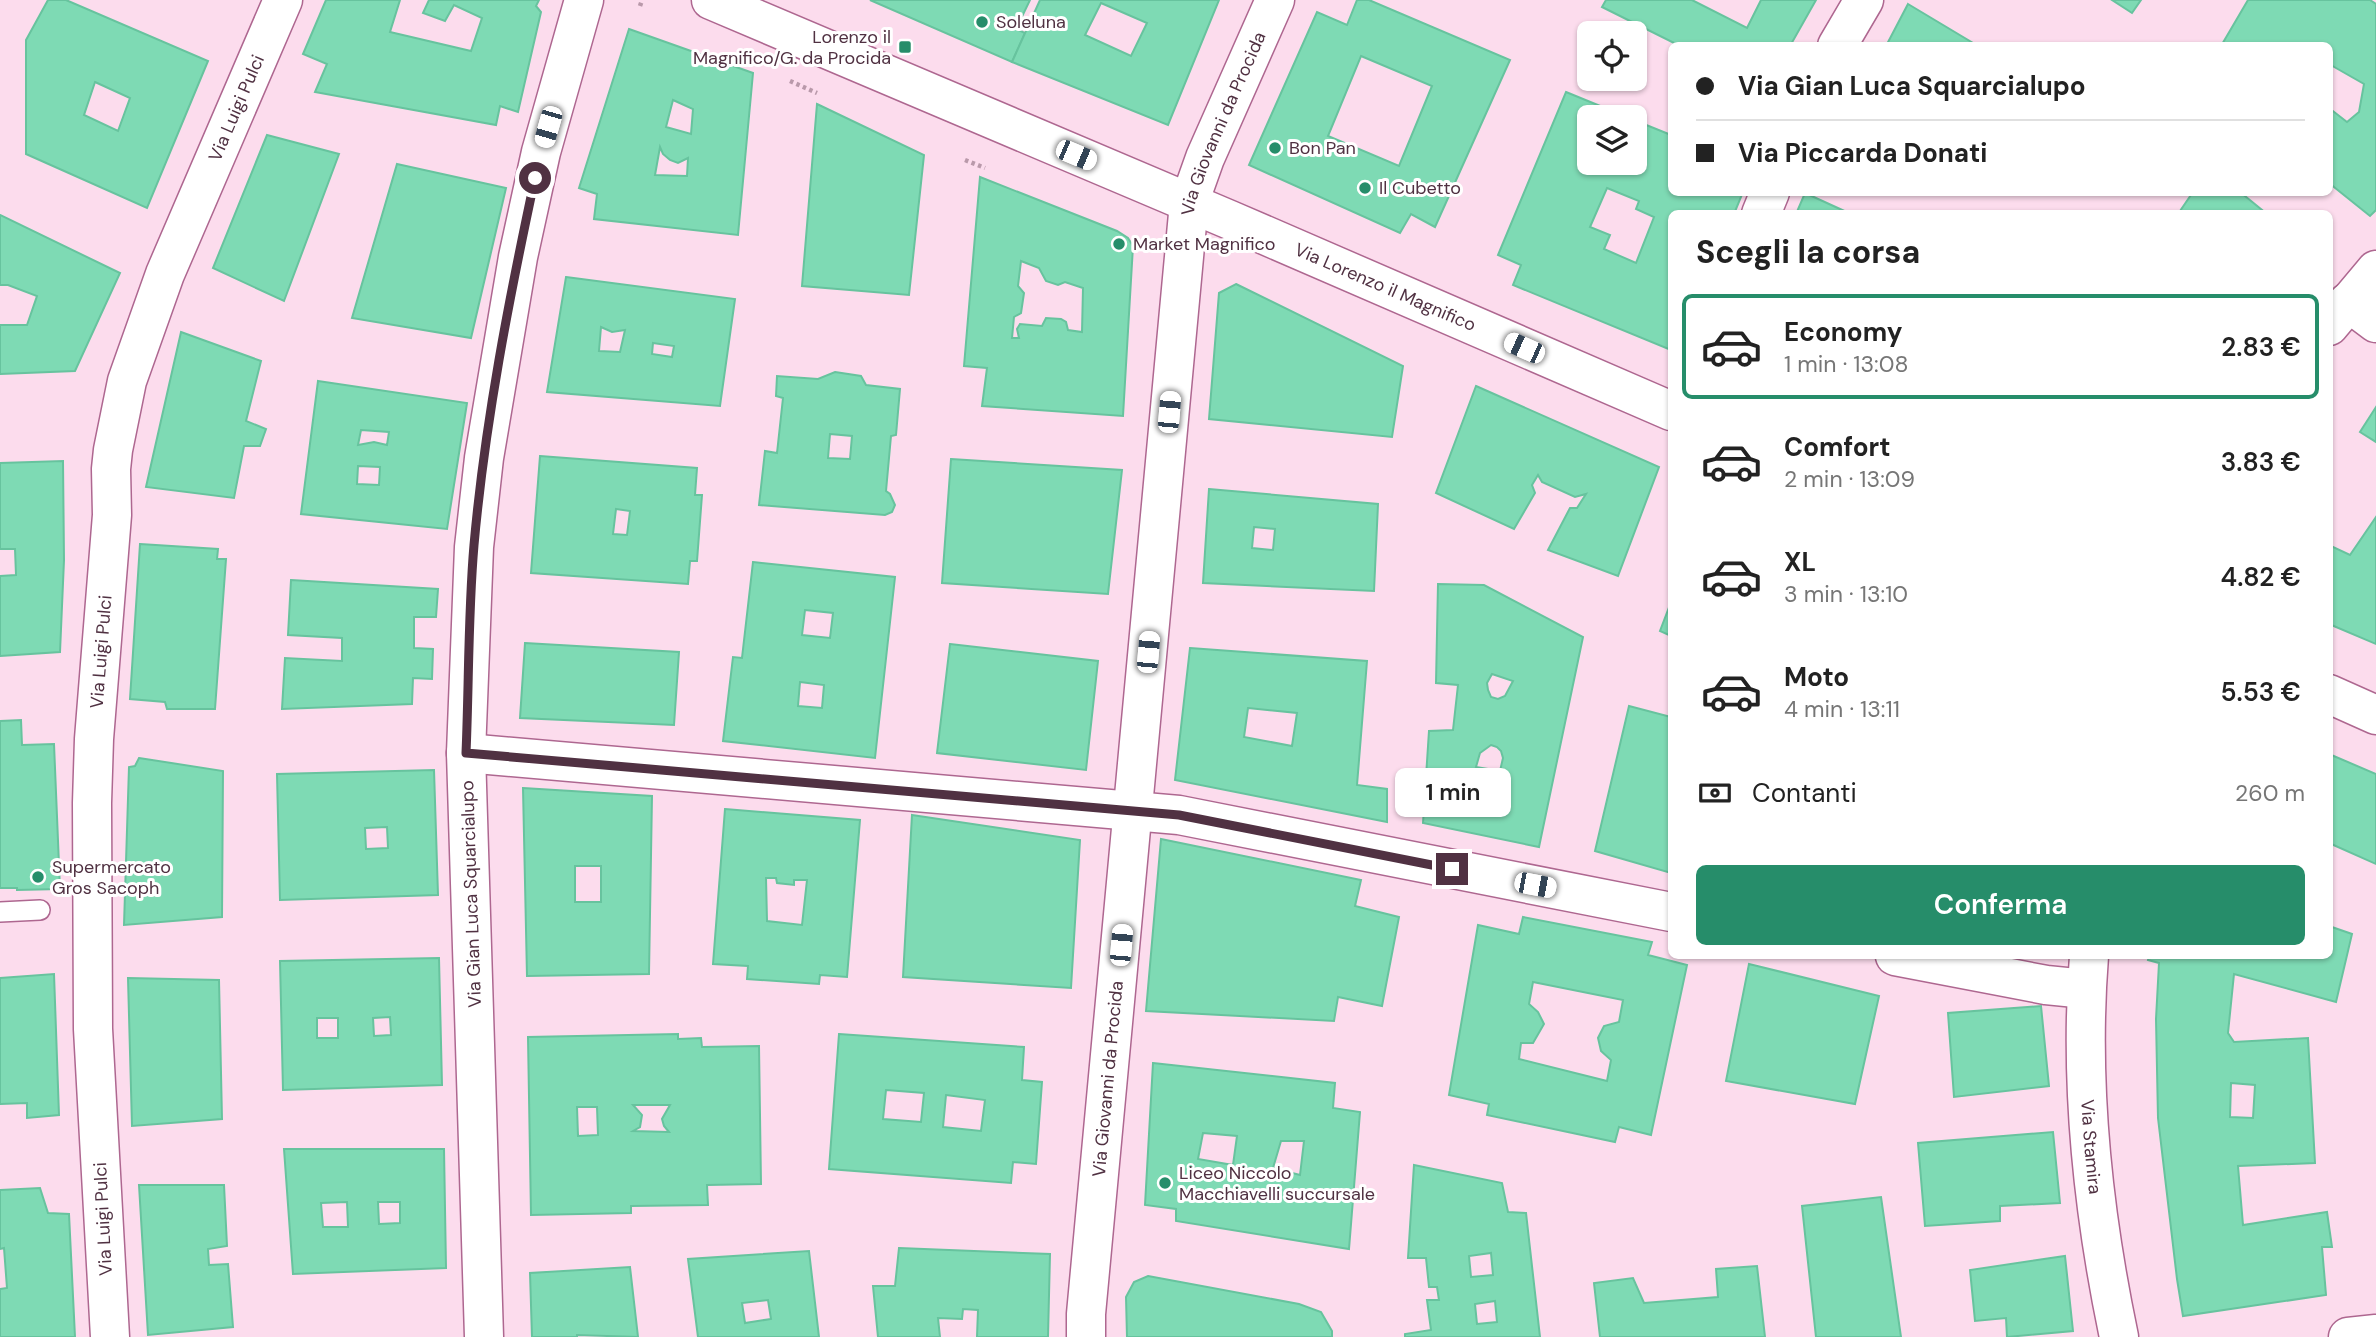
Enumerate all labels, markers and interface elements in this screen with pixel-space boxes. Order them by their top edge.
place label: Soleluna [996,10,1066,34]
marker: Soleluna [974,14,990,30]
map controls [1577,21,1647,175]
button: locate [1577,21,1647,91]
place label: Lorenzo il Magnifico/G. da Procida [693,25,891,70]
street label: Via Giovanni da Procida [1176,28,1271,216]
marker: Lorenzo il Magnifico/G. da Procida [897,39,913,55]
street label: Via Luigi Pulci [203,51,270,165]
text: Via Gian Luca Squarcialupo [1738,69,2086,103]
car [533,104,564,150]
button: layers [1577,105,1647,175]
place label: Bon Pan [1289,136,1356,160]
text: Via Piccarda Donati [1738,136,1987,170]
car [1053,137,1100,173]
marker: Bon Pan [1267,140,1283,156]
route start [519,162,551,194]
place label: Il Cubetto [1379,176,1461,200]
marker: Il Cubetto [1357,180,1373,196]
text: Scegli la corsa [1696,231,1920,273]
place label: Market Magnifico [1133,232,1276,256]
marker: Market Magnifico [1111,236,1127,252]
street label: Via Lorenzo il Magnifico [1291,237,1480,337]
icon: car [1700,315,1763,378]
text: Economy [1784,315,1902,349]
car [1501,330,1548,366]
text: 2.83 € [2221,330,2301,364]
text: 1 min · 13:08 [1784,349,1908,379]
car [1157,390,1182,434]
icon: car [1700,430,1763,493]
text: Comfort [1784,430,1890,464]
text: 3.83 € [2221,445,2301,479]
text: 2 min · 13:09 [1784,464,1915,494]
icon: car [1700,545,1763,608]
text: XL [1784,545,1816,579]
text: 4.82 € [2221,560,2301,594]
text: 3 min · 13:10 [1784,579,1908,609]
street label: Via Luigi Pulci [84,594,118,709]
car [1136,630,1161,674]
icon: car [1700,660,1763,723]
text: Moto [1784,660,1849,694]
text: 5.53 € [2220,675,2301,709]
text: 4 min · 13:11 [1784,694,1900,724]
callout: 1 min [1394,768,1510,816]
icon: cash [1696,774,1734,812]
text: Contanti [1752,776,1857,810]
text: 1 min [1426,777,1480,807]
text: 260 m [2235,778,2305,808]
street label: Via Gian Luca Squarcialupo [455,780,487,1008]
route end [1436,853,1468,885]
place label: Supermercato Gros Sacoph [52,855,171,900]
button: Conferma [1696,865,2305,945]
marker: Supermercato Gros Sacoph [30,869,46,885]
car [1513,871,1558,899]
car [1109,923,1134,967]
street label: Via Giovanni da Procida [1087,980,1129,1178]
street label: Via Stamira [2075,1099,2107,1195]
place label: Liceo Niccolo Macchiavelli succursale [1179,1161,1375,1206]
street label: Via Luigi Pulci [88,1162,118,1276]
marker: Liceo Niccolo Macchiavelli succursale [1157,1175,1173,1191]

